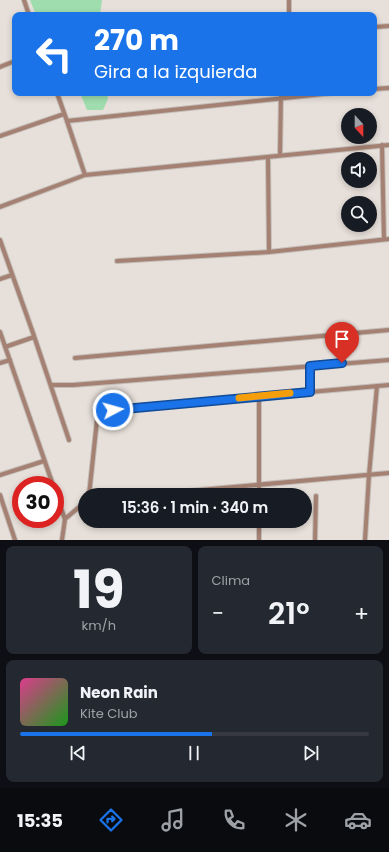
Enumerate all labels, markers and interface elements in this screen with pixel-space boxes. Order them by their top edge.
text: 270 m [94,21,179,60]
icon: left [28,28,80,80]
text: Gira a la izquierda [94,59,257,84]
north arrow [341,108,377,144]
map controls [341,108,377,232]
button: sound [341,152,377,188]
button: search [341,196,377,232]
pin [325,322,359,363]
icon: arrive [331,328,353,350]
position arrow [92,389,134,431]
speed limit sign: 30 [12,476,64,528]
text: 15:36 · 1 min · 340 m [122,497,268,518]
text: 19 [73,553,125,626]
text: Clima [212,571,250,590]
text: 21° [268,592,310,635]
text: − [212,598,224,629]
text: + [354,598,369,629]
text: km/h [81,616,116,635]
text: Neon Rain [80,682,158,703]
text: Kite Club [80,704,138,723]
icon: previous [67,742,89,764]
icon: pause [183,742,205,764]
icon: next [300,742,322,764]
icon: directions [97,806,125,834]
icon: music [159,806,187,834]
icon: phone [220,806,248,834]
icon: climate [282,806,310,834]
icon: car [344,806,372,834]
text: 15:35 [17,808,63,833]

